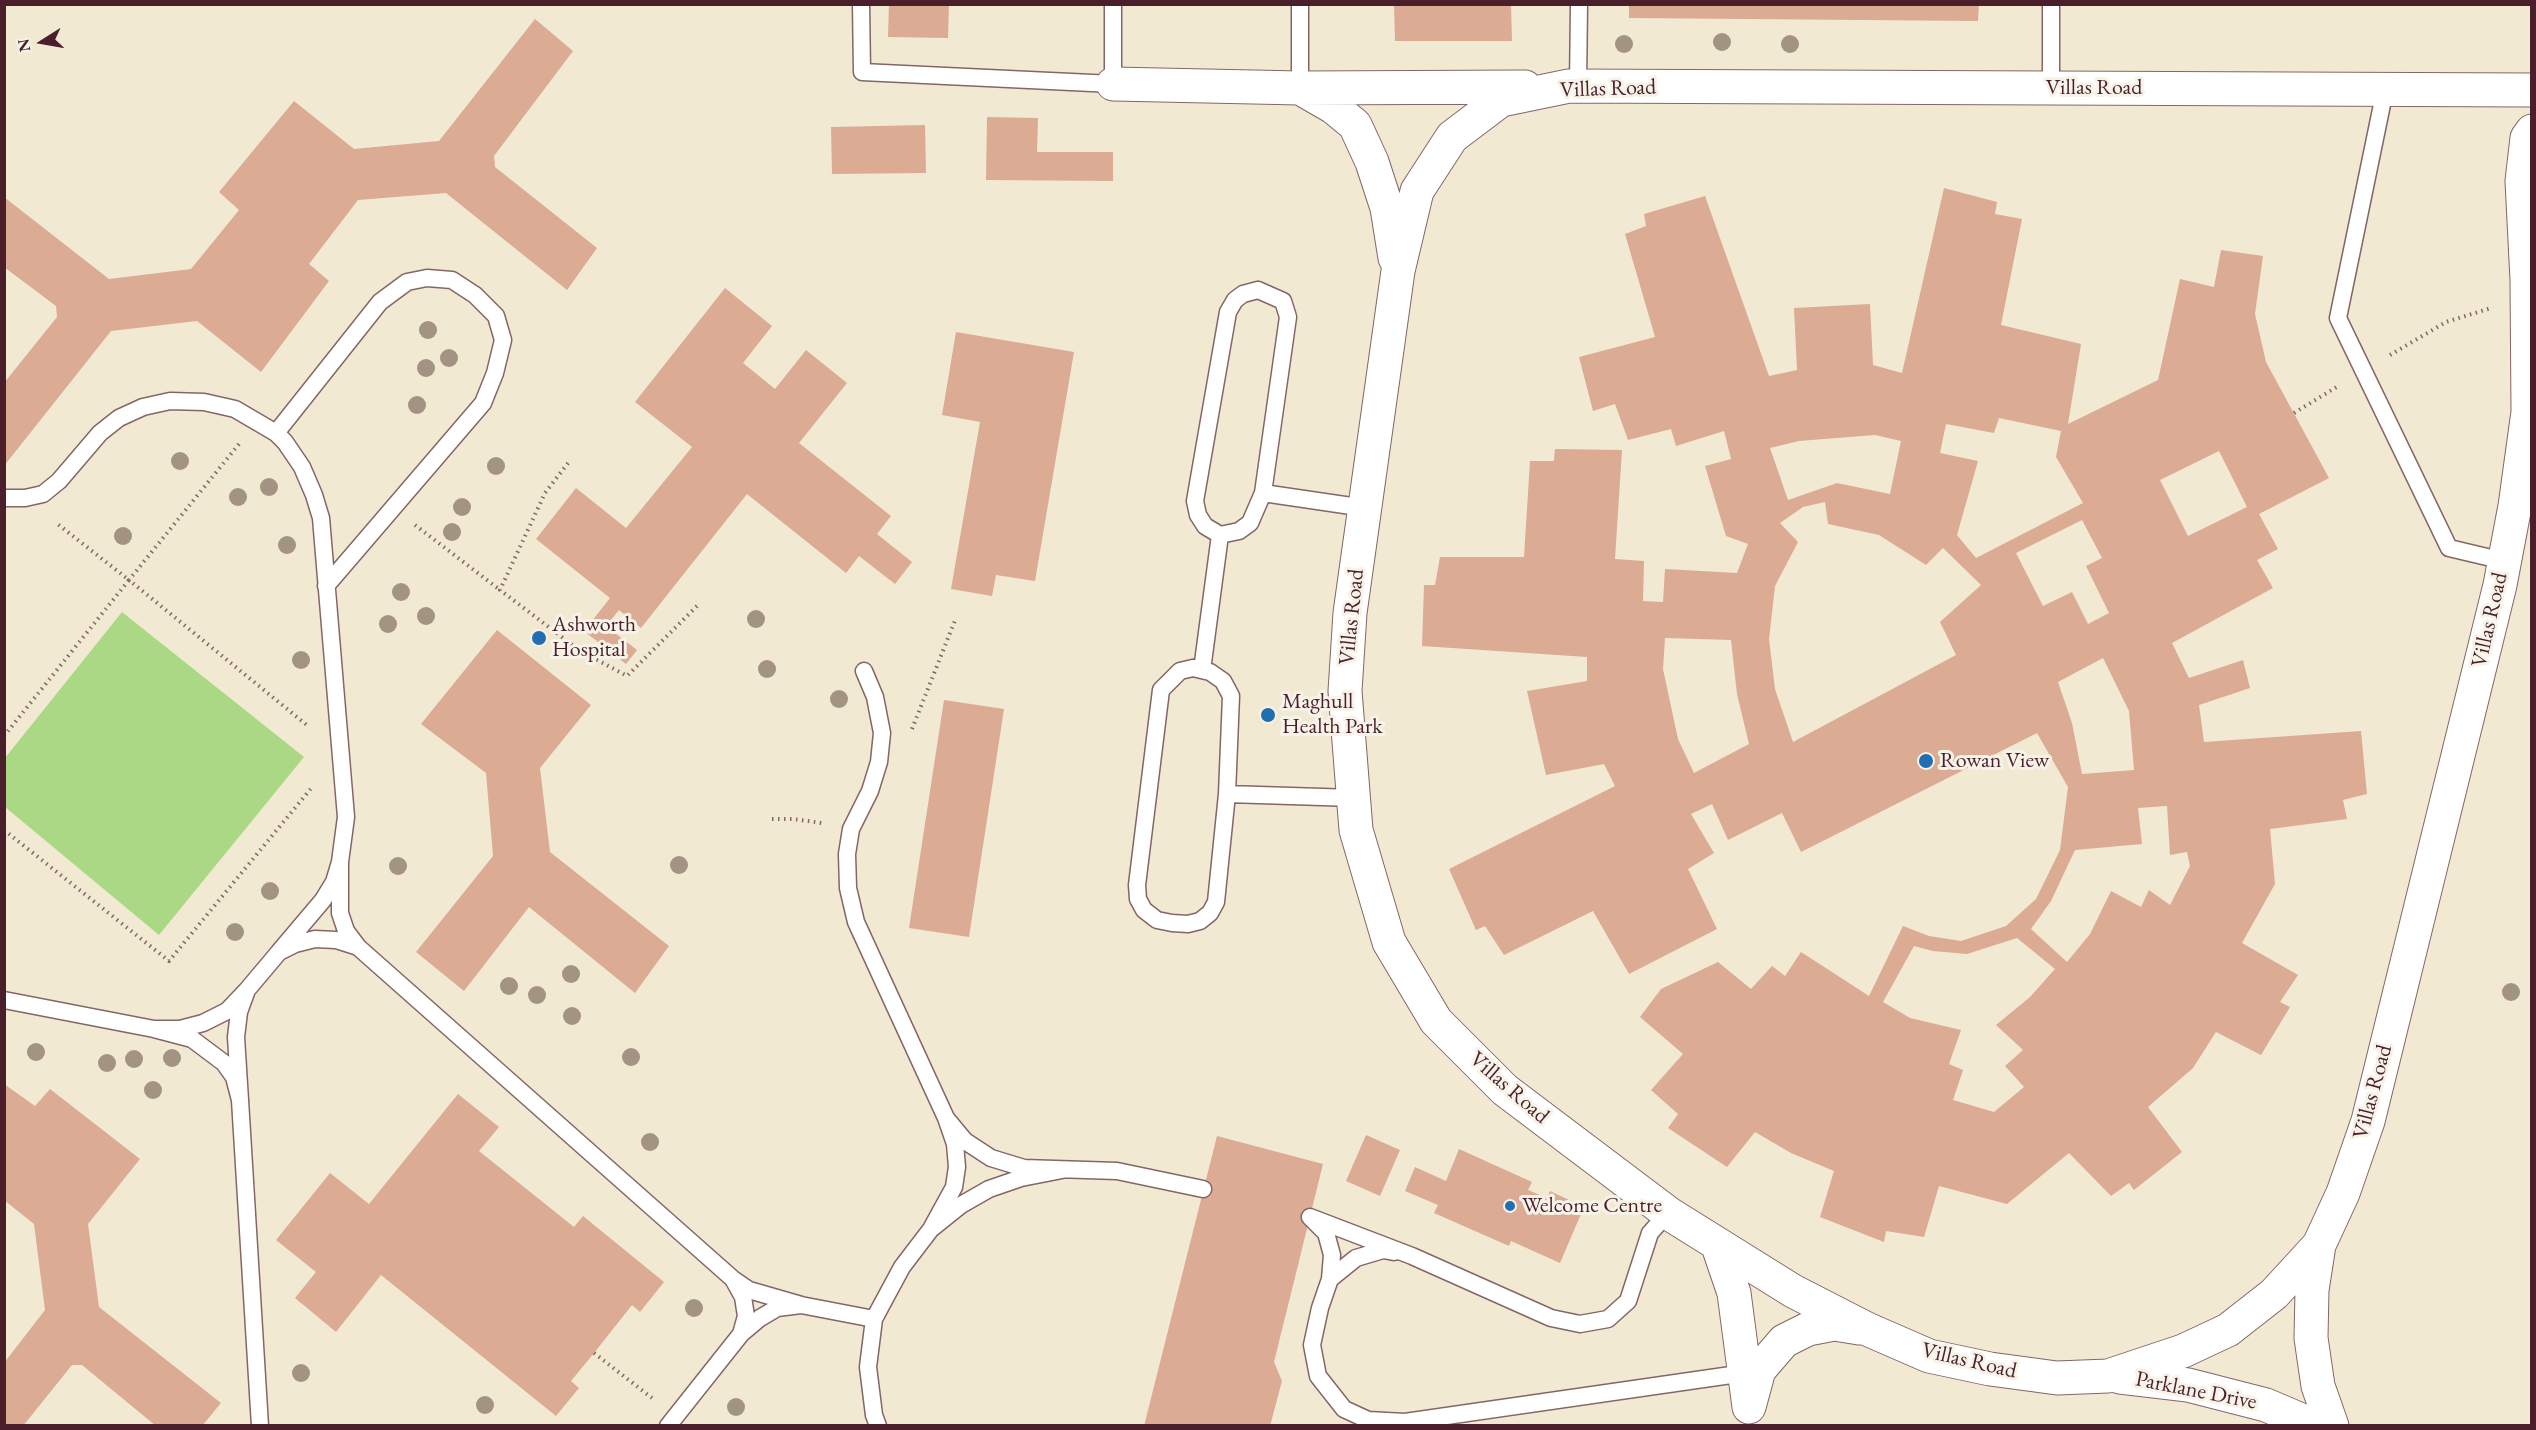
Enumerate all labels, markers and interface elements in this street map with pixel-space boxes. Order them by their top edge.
north arrow [12,12,72,72]
text: N [12,37,35,54]
street label: Villas Road [1559,74,1657,104]
street label: Villas Road [2046,75,2142,101]
street label: Villas Road [1334,568,1370,666]
street label: Villas Road [2466,570,2514,670]
place label: Ashworth Hospital [552,612,636,664]
marker: Ashworth Hospital [530,629,548,647]
place label: Maghull Health Park [1282,689,1383,740]
marker: Maghull Health Park [1259,706,1277,724]
place label: Rowan View [1940,748,2049,774]
marker: Rowan View [1917,752,1935,770]
street label: Villas Road [2348,1042,2398,1142]
street label: Villas Road [1464,1046,1554,1130]
place label: Welcome Centre [1522,1193,1662,1219]
marker: Welcome Centre [1503,1199,1517,1213]
street label: Villas Road [1919,1337,2019,1385]
street label: Parklane Drive [2133,1366,2259,1416]

